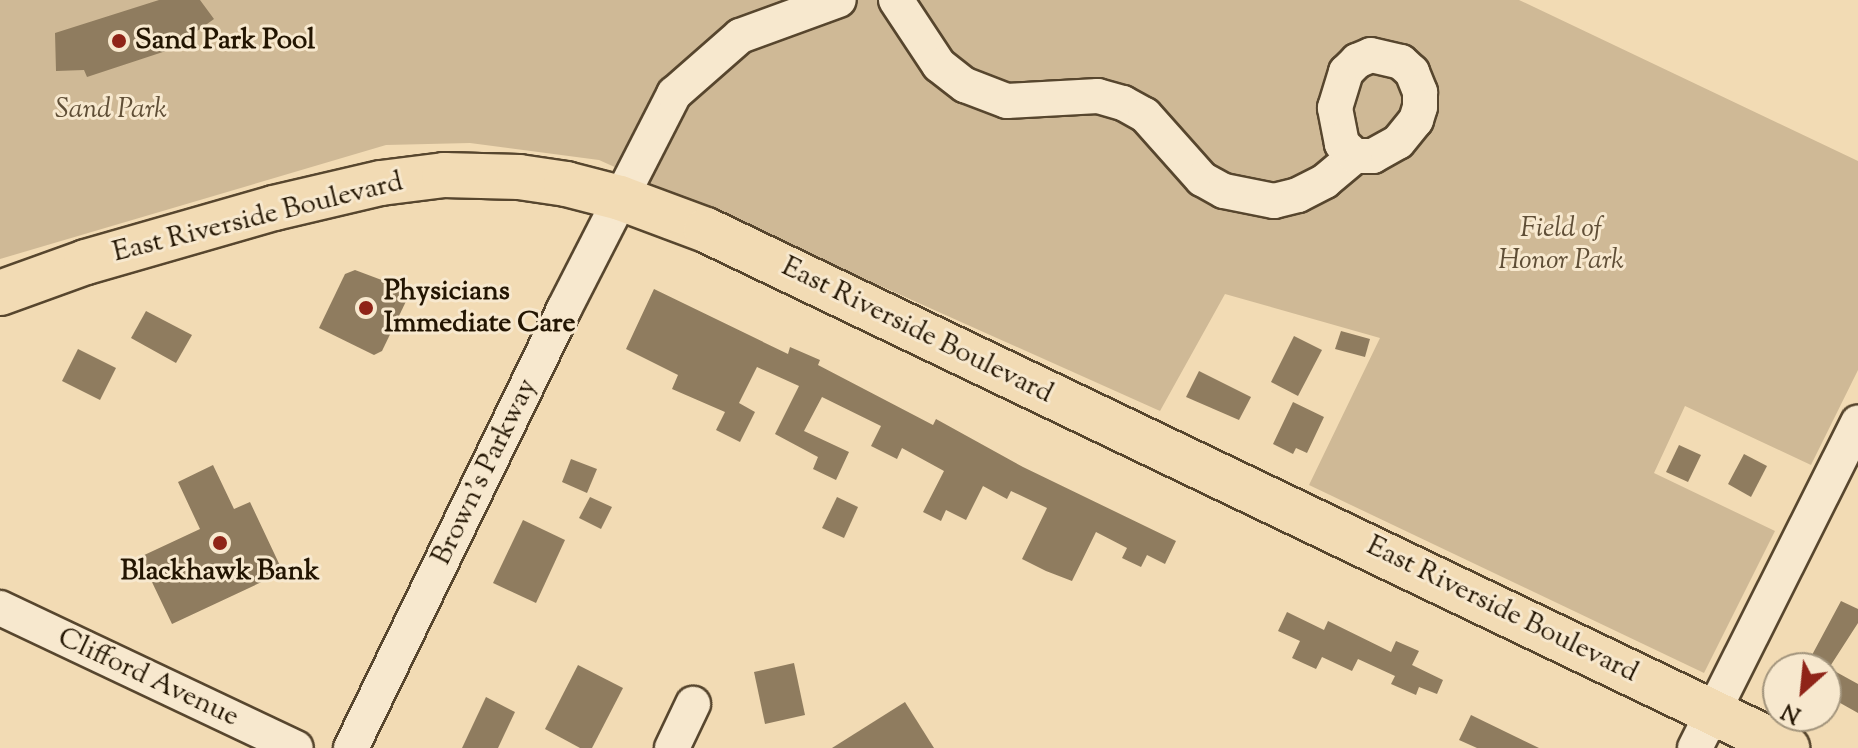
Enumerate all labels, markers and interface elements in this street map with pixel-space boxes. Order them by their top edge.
place label: Sand Park Pool [135,24,315,58]
marker: Sand Park Pool [110,32,128,50]
park label: Sand Park [55,93,167,127]
street label: East Riverside Boulevard [109,166,407,270]
park label: Field of Honor Park [1498,212,1624,278]
street label: East Riverside Boulevard [776,251,1058,411]
place label: Physicians Immediate Care [384,275,575,341]
marker: Physicians Immediate Care [355,297,377,319]
street label: Brown's Parkway [425,373,545,571]
street label: East Riverside Boulevard [1361,530,1643,690]
marker: Blackhawk Bank [211,534,229,552]
place label: Blackhawk Bank [121,555,319,589]
street label: Clifford Avenue [52,621,244,735]
north arrow [1762,652,1842,732]
text: N [1777,693,1807,730]

